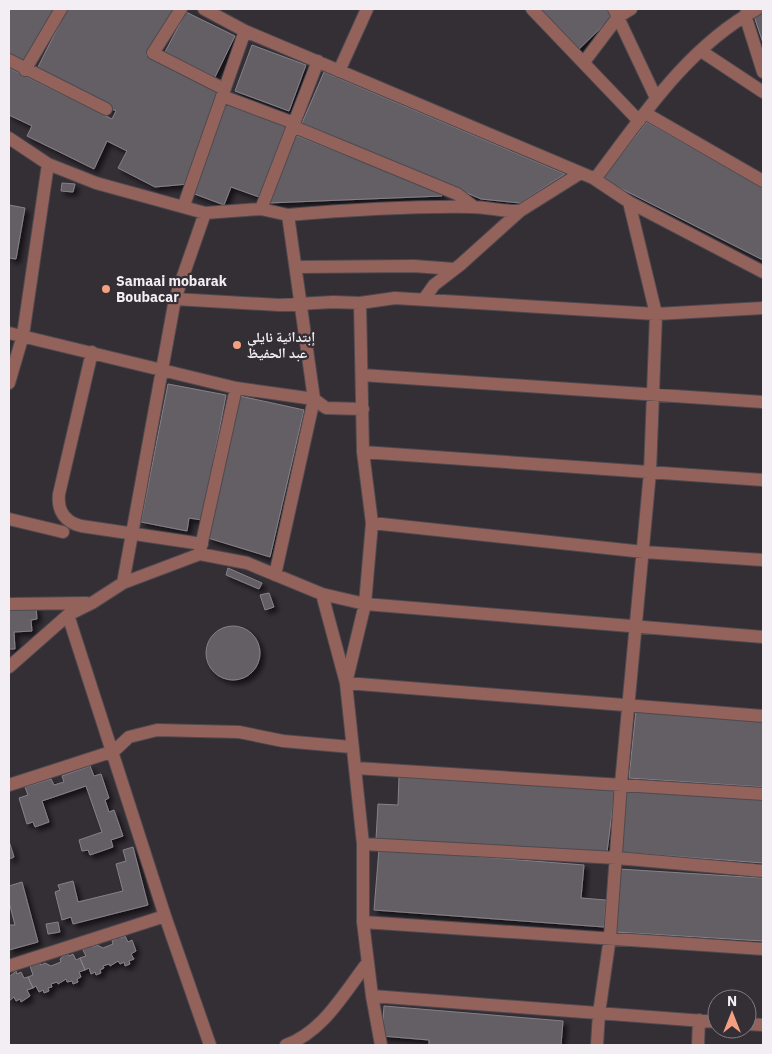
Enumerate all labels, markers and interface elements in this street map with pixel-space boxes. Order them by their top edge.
place label: Samaai mobarak Boubacar [116,272,228,306]
marker: Samaai mobarak Boubacar [100,283,112,295]
place label: إبتدائية نايلي عبد الحفيظ [247,328,315,362]
marker: إبتدائية نايلي عبد الحفيظ [231,339,243,351]
north arrow [707,989,757,1039]
text: N [727,992,737,1010]

